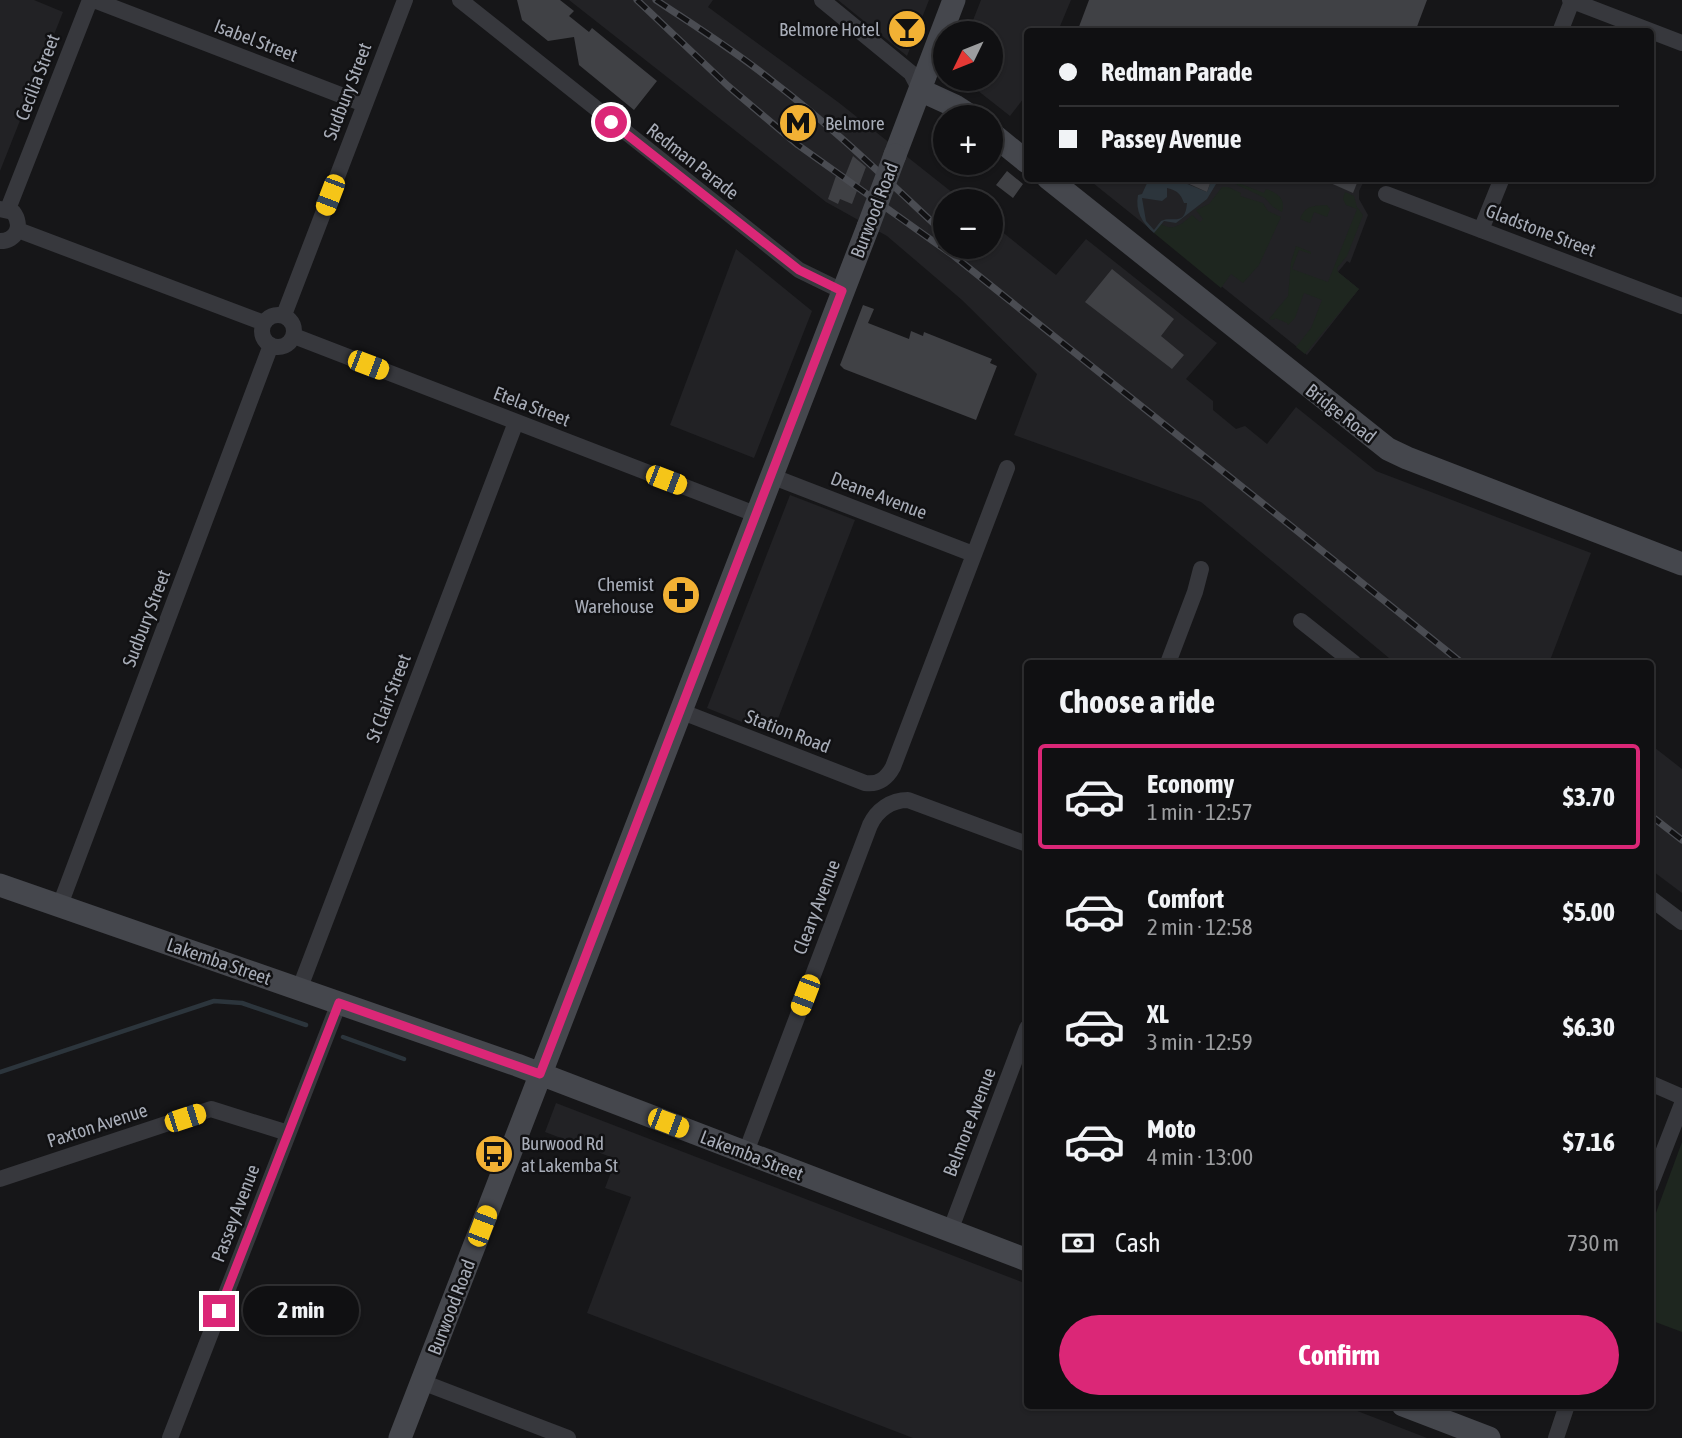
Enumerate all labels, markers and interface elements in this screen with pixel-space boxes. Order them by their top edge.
bar icon: Belmore Hotel [886,8,928,50]
street label: Isabel Street [211,14,301,66]
place label: Belmore Hotel [779,18,880,40]
north arrow [933,21,1003,91]
map controls [933,21,1003,259]
street label: Cecilia Street [10,31,64,123]
street label: Sudbury Street [318,39,376,143]
text: Redman Parade [1101,57,1253,87]
metro station icon: Belmore [777,102,819,144]
button: + [933,105,1003,175]
route start [595,106,627,138]
place label: Belmore [825,112,885,134]
street label: Redman Parade [643,118,743,204]
text: Passey Avenue [1101,124,1241,154]
street label: Burwood Road [846,159,902,261]
car [313,172,348,218]
button: − [933,189,1003,259]
street label: Gladstone Street [1483,199,1599,261]
car [345,348,392,382]
street label: Bridge Road [1301,379,1381,447]
street label: Etela Street [491,381,573,431]
car [643,463,690,497]
street label: Deane Avenue [828,467,930,523]
street label: Sudbury Street [117,566,175,670]
place label: Chemist Warehouse [575,573,654,617]
pharmacy icon: Chemist Warehouse [660,574,702,616]
street label: St Clair Street [361,651,415,745]
text: Choose a ride [1059,683,1215,720]
street label: Station Road [742,705,834,757]
icon: car [1063,765,1126,828]
text: Economy [1147,769,1234,799]
text: $3.70 [1563,782,1615,812]
text: 1 min · 12:57 [1147,799,1253,825]
street label: Cleary Avenue [788,857,844,957]
icon: car [1063,880,1126,943]
text: Comfort [1147,884,1224,914]
text: $5.00 [1563,897,1615,927]
text: 2 min · 12:58 [1147,914,1253,940]
street label: Lakemba Street [164,933,274,989]
car [788,972,823,1018]
icon: car [1063,995,1126,1058]
text: XL [1147,999,1169,1029]
text: $6.30 [1563,1012,1615,1042]
text: 3 min · 12:59 [1147,1029,1253,1055]
street label: Belmore Avenue [938,1065,1000,1179]
street label: Paxton Avenue [44,1098,150,1152]
car [162,1102,209,1134]
car [645,1106,692,1140]
icon: car [1063,1110,1126,1173]
text: Moto [1147,1114,1196,1144]
street label: Lakemba Street [697,1125,807,1185]
text: $7.16 [1563,1127,1615,1157]
place label: Burwood Rd at Lakemba St [521,1132,618,1176]
bus stop icon: Burwood Rd at Lakemba St [473,1133,515,1175]
text: 4 min · 13:00 [1147,1144,1253,1170]
street label: Passey Avenue [206,1161,264,1265]
car [465,1203,500,1249]
icon: cash [1059,1224,1097,1262]
text: Cash [1115,1228,1161,1258]
text: 730 m [1567,1230,1619,1256]
street label: Burwood Road [423,1256,479,1358]
callout: 2 min [244,1286,359,1336]
route end [203,1295,235,1327]
text: 2 min [278,1297,324,1323]
button: Confirm [1059,1315,1619,1395]

